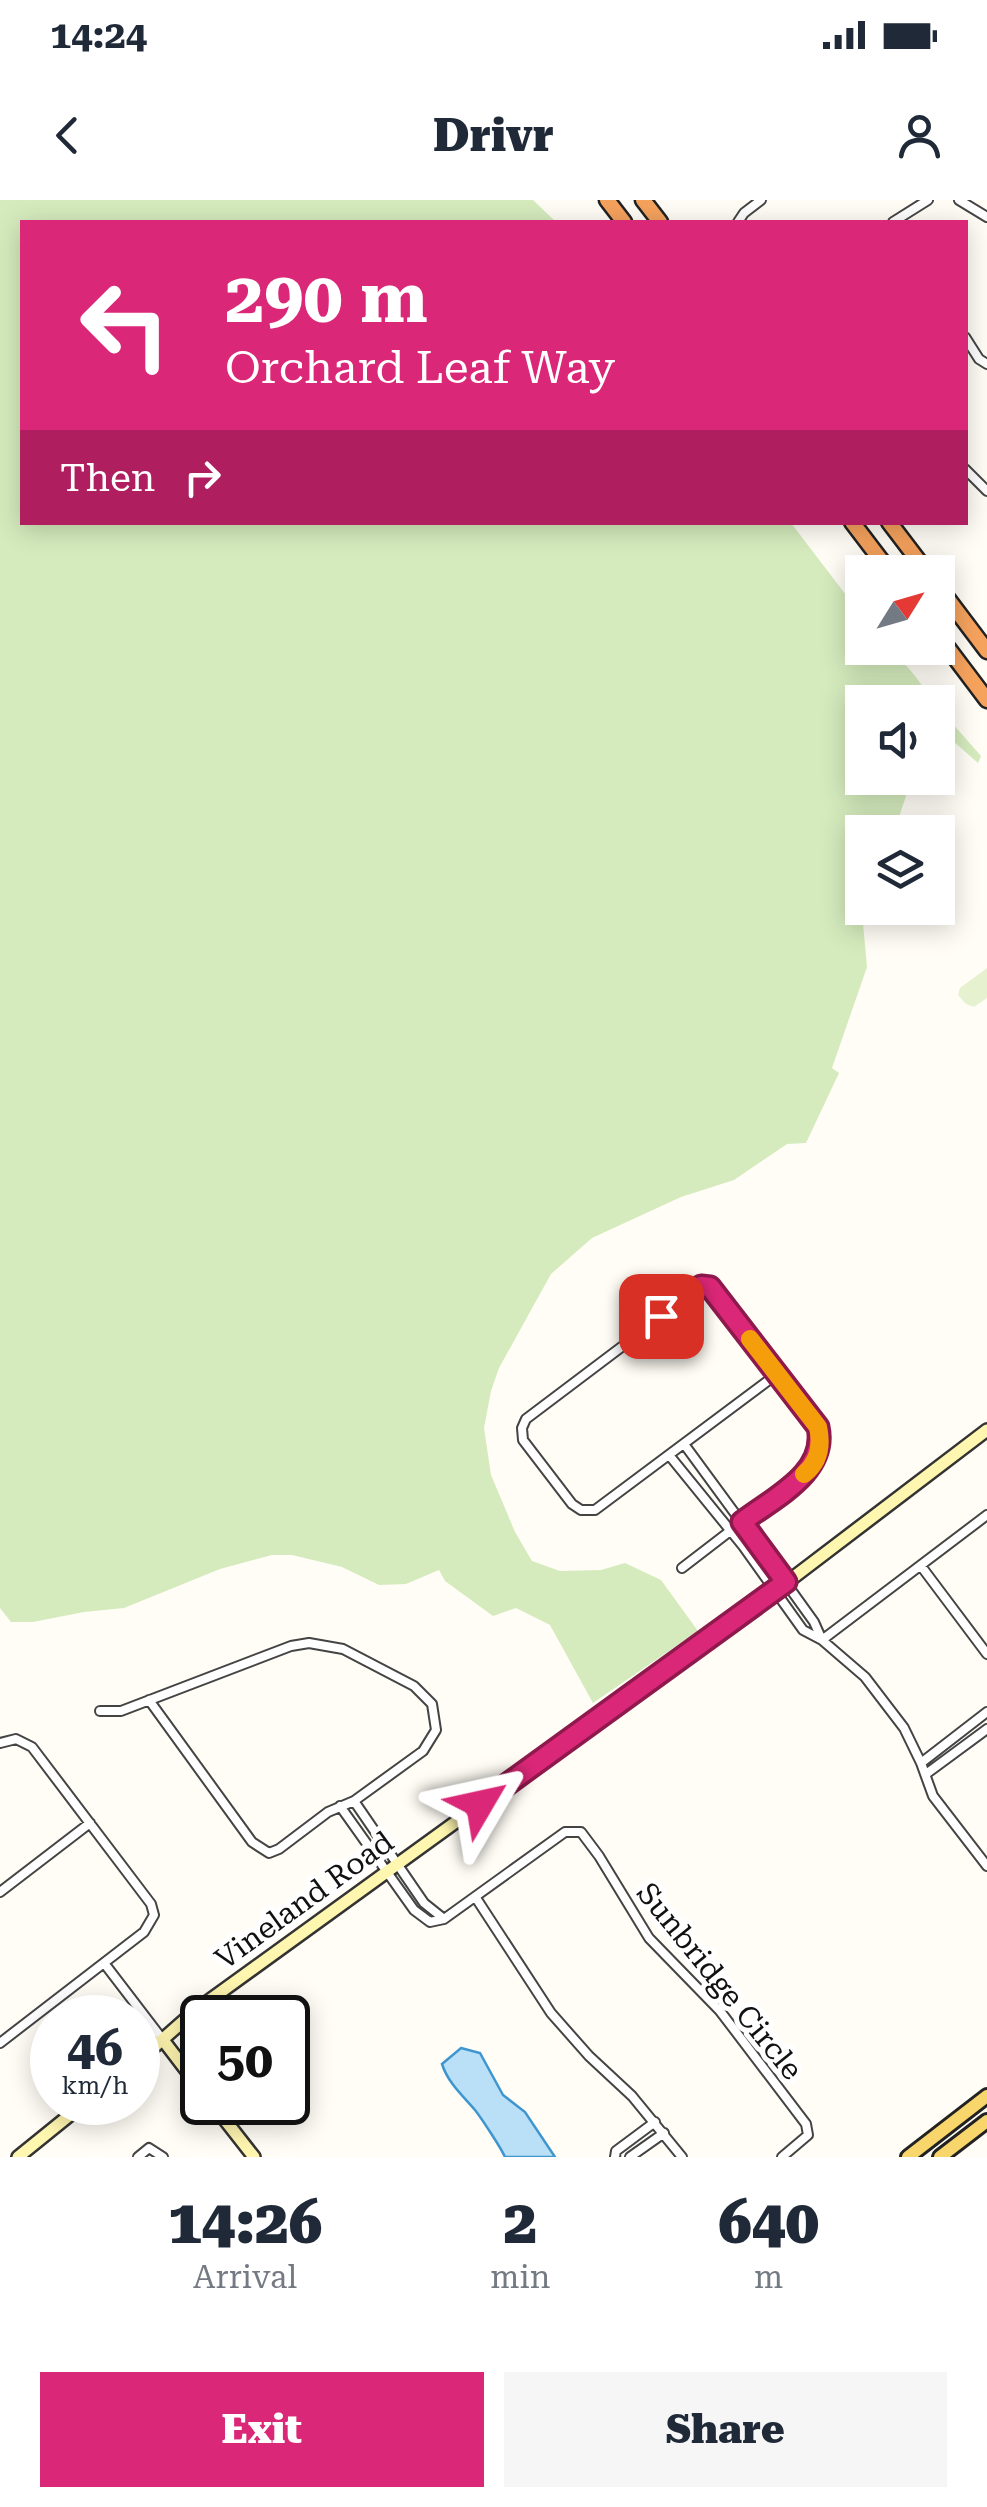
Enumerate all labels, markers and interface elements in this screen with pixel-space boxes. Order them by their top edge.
text: 14:24 [50,13,147,57]
icon: back [40,108,95,163]
icon: person [892,108,947,163]
text: Drivr [433,109,554,162]
text: 290 m [225,257,428,339]
icon: left [60,260,190,390]
text: Orchard Leaf Way [225,341,615,394]
icon: right [175,450,230,505]
text: Then [60,456,155,500]
north arrow [845,555,955,665]
map controls [845,555,955,925]
button: sound [845,685,955,795]
button: layers [845,815,955,925]
pin [619,1274,704,1359]
icon: arrive [634,1289,689,1344]
position arrow [428,1752,532,1856]
street label: Vineland Road [208,1824,400,1976]
street label: Sunbridge Circle [630,1876,810,2086]
speed limit sign: 50 [180,1995,310,2125]
text: 46 [67,2019,123,2077]
text: km/h [62,2071,128,2100]
text: 14:26 [168,2187,322,2258]
text: 2 [503,2187,537,2258]
text: 640 [718,2187,819,2258]
text: Arrival [193,2258,297,2296]
text: min [490,2258,550,2296]
text: m [754,2258,783,2296]
button: Exit [40,2372,484,2487]
button: Share [504,2372,947,2487]

